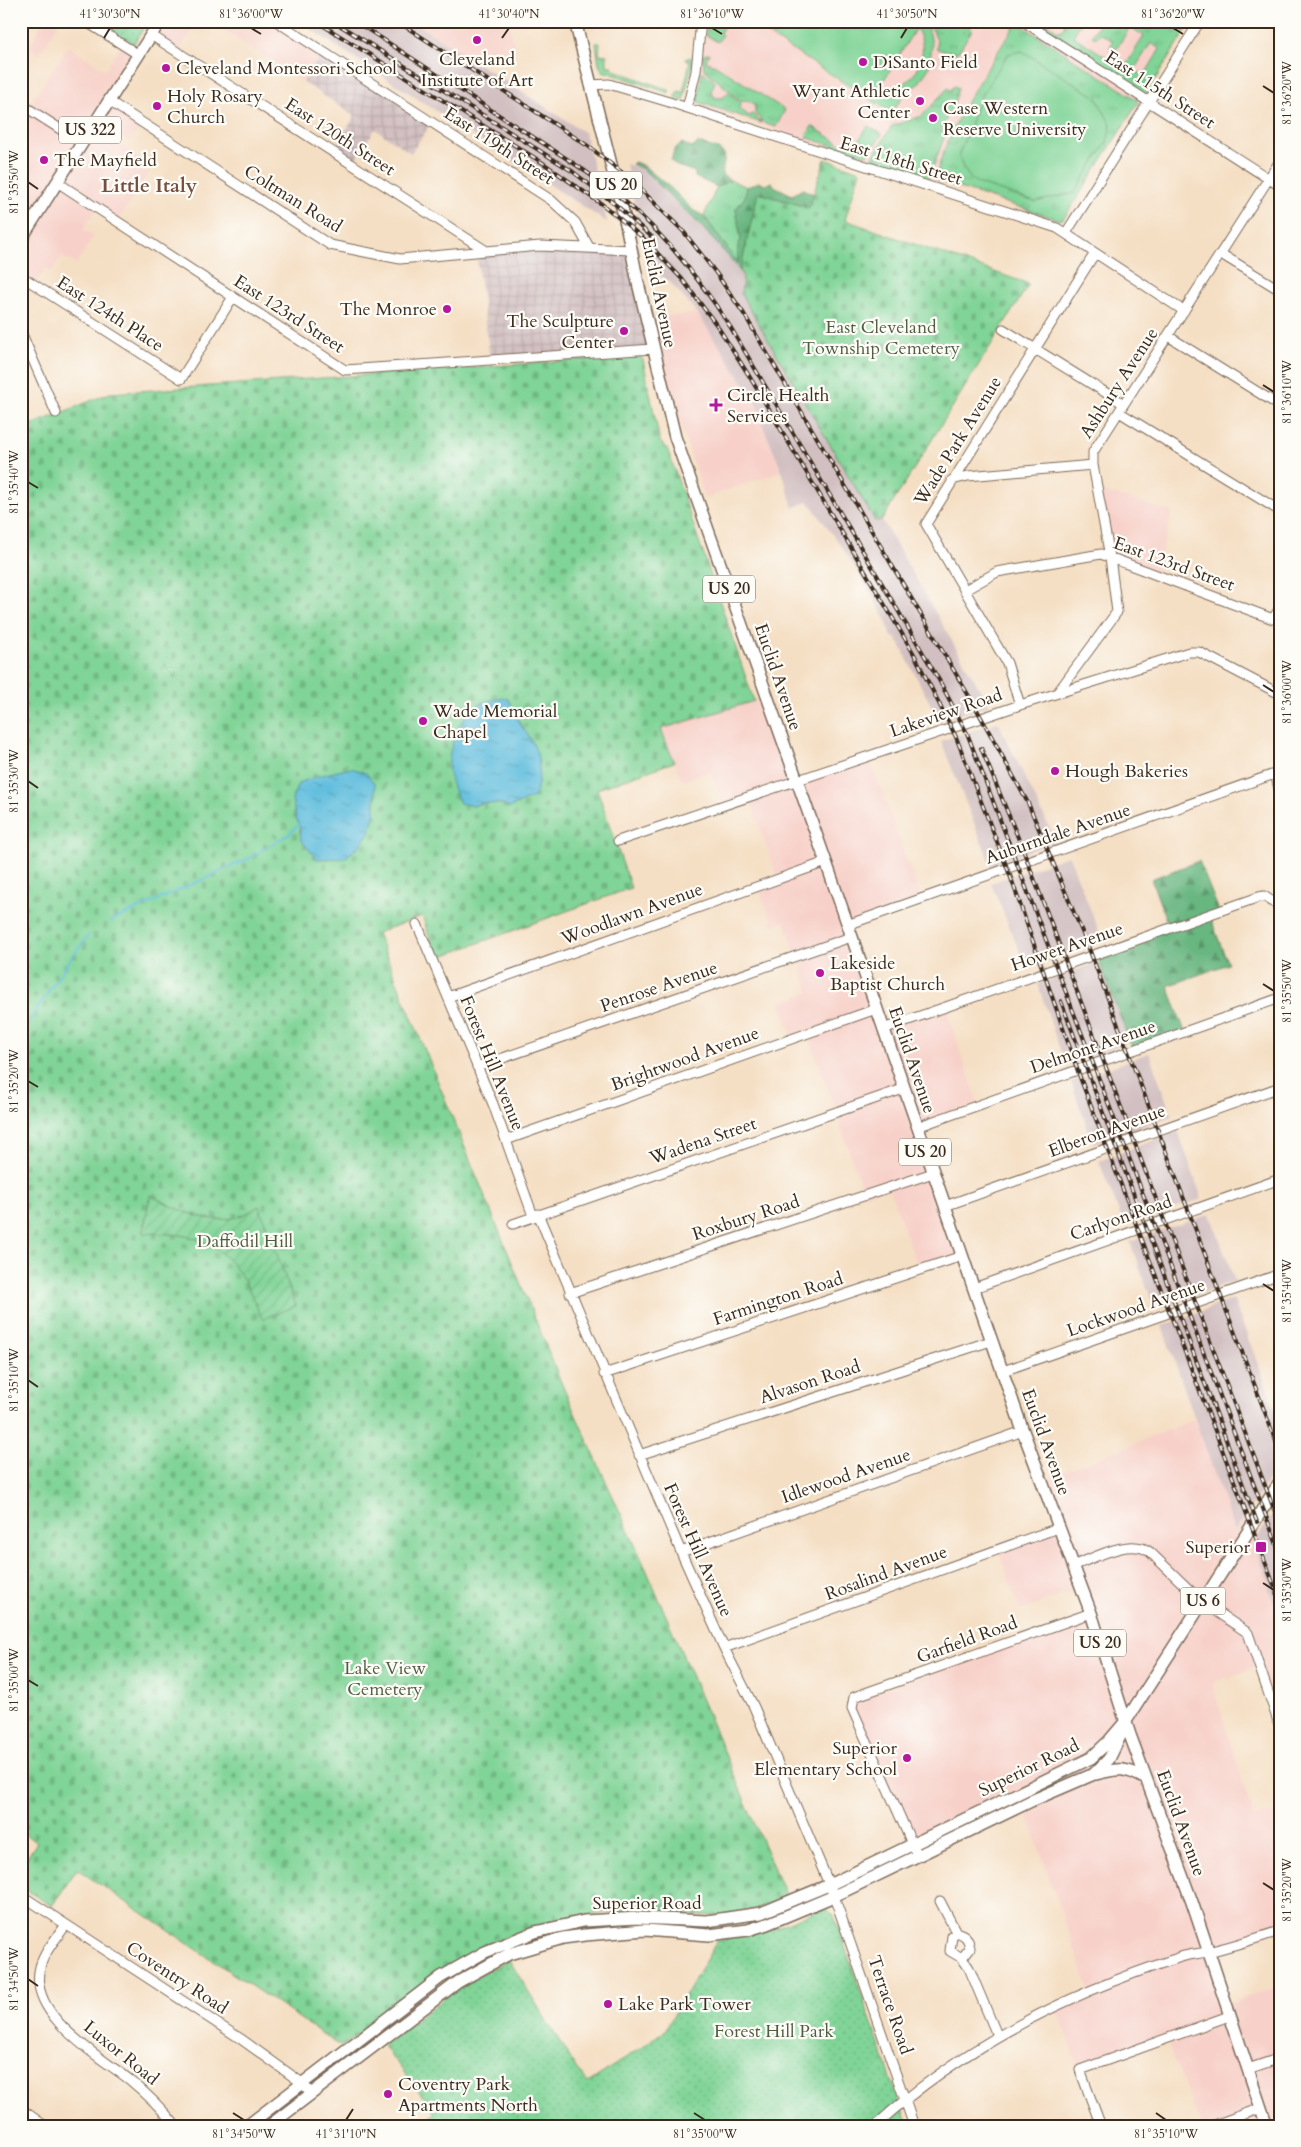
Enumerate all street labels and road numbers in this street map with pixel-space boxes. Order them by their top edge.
street label: East 115th Street [1100,45,1220,135]
street label: East 120th Street [280,92,400,182]
street label: East 119th Street [439,101,559,191]
road number: US 322 [59,116,121,144]
street label: East 118th Street [837,131,966,192]
street label: Coltman Road [239,159,347,239]
road number: US 20 [590,172,642,198]
street label: Euclid Avenue [635,236,683,350]
street label: East 123rd Street [229,269,349,359]
street label: East 124th Place [52,270,168,358]
street label: Ashbury Avenue [1074,323,1164,443]
street label: Wade Park Avenue [908,372,1008,511]
street label: East 123rd Street [1110,530,1238,598]
road number: US 20 [703,576,755,602]
street label: Euclid Avenue [748,620,808,734]
street label: Lakeview Road [886,682,1006,744]
street label: Auburndale Avenue [982,797,1134,871]
street label: Woodlawn Avenue [557,877,706,952]
street label: Hower Avenue [1008,916,1126,978]
street label: Penrose Avenue [597,955,721,1019]
street label: Forest Hill Avenue [453,992,531,1134]
street label: Euclid Avenue [882,1003,942,1117]
street label: Delmont Avenue [1027,1014,1159,1080]
street label: Brightwood Avenue [607,1021,763,1097]
street label: Elberon Avenue [1045,1098,1169,1164]
street label: Wadena Street [645,1111,760,1171]
road number: US 20 [899,1138,951,1166]
street label: Roxbury Road [689,1189,803,1247]
street label: Carlyon Road [1067,1189,1176,1247]
street label: Farmington Road [710,1266,847,1332]
street label: Lockwood Avenue [1063,1273,1209,1343]
street label: Alvason Road [756,1354,864,1410]
street label: Euclid Avenue [1015,1385,1077,1499]
street label: Idlewood Avenue [778,1442,914,1510]
street label: Forest Hill Avenue [657,1479,739,1621]
street label: Rosalind Avenue [821,1539,951,1607]
road number: US 6 [1180,1588,1226,1614]
street label: Garfield Road [913,1610,1021,1670]
road number: US 20 [1074,1630,1126,1656]
street label: Superior Road [975,1733,1084,1803]
street label: Euclid Avenue [1150,1766,1212,1880]
street label: Superior Road [593,1891,702,1916]
street label: Coventry Road [121,1936,233,2021]
street label: Terrace Road [861,1952,919,2058]
street label: Luxor Road [78,2015,164,2091]

